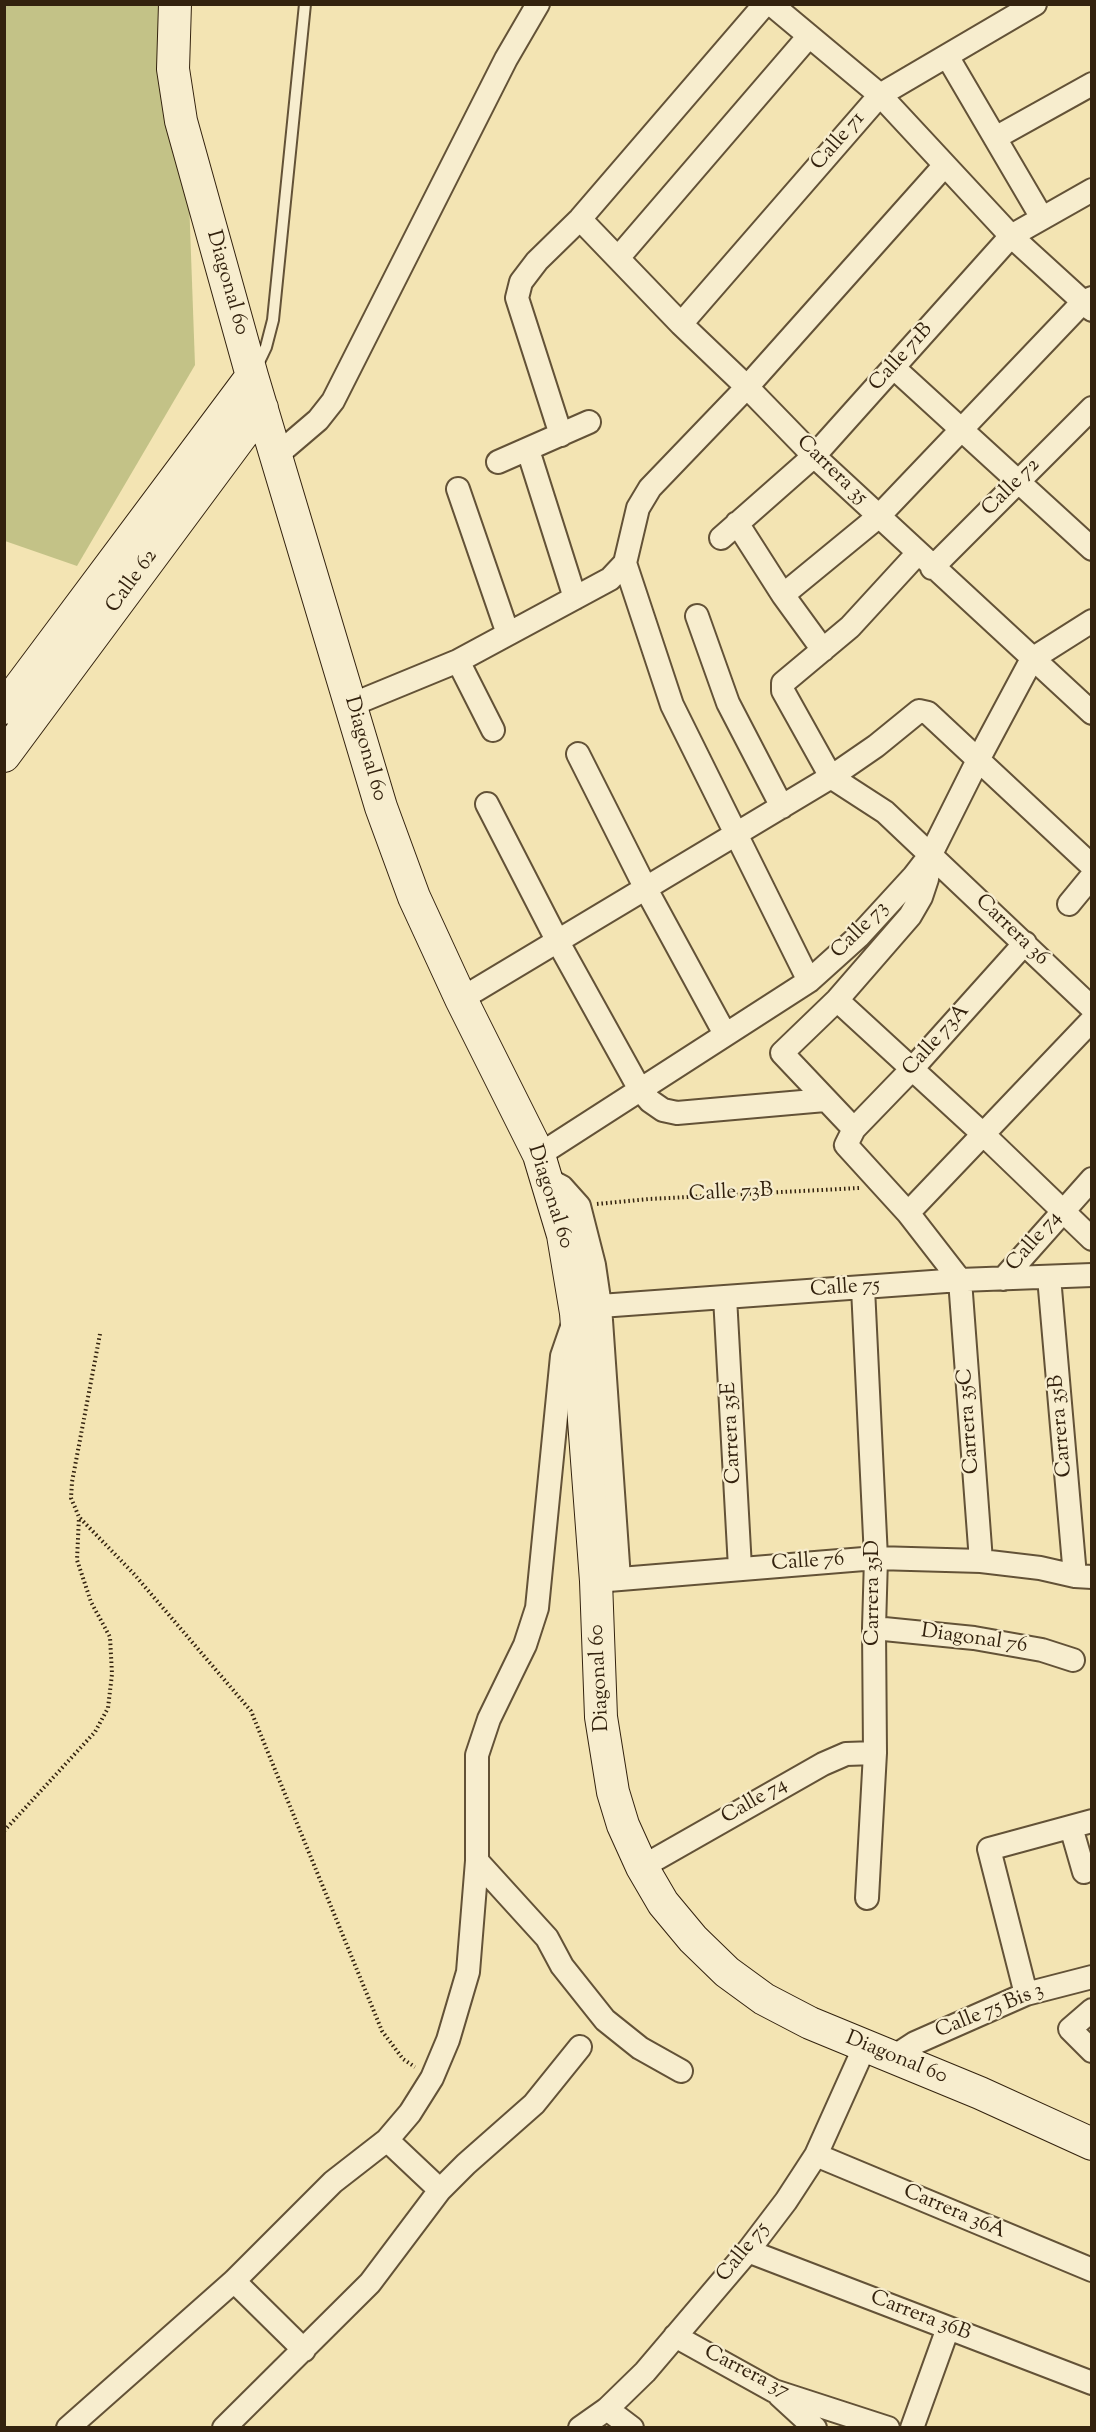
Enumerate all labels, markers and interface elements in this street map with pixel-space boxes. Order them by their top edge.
street label: Calle 71 [807,107,871,177]
street label: Diagonal 60 [199,228,253,338]
street label: Calle 71B [865,319,939,397]
street label: Carrera 35 [790,431,872,511]
street label: Calle 72 [978,454,1046,522]
street label: Calle 62 [102,545,164,619]
street label: Diagonal 60 [337,694,391,804]
street label: Carrera 36 [969,890,1053,972]
street label: Calle 73 [827,897,895,965]
street label: Calle 73A [898,1000,976,1082]
street label: Diagonal 60 [520,1142,578,1252]
street label: Calle 73B [688,1179,774,1209]
street label: Calle 74 [1002,1207,1068,1277]
street label: Calle 75 [809,1274,881,1304]
street label: Carrera 35C [954,1367,986,1475]
street label: Carrera 35B [1045,1374,1079,1478]
street label: Carrera 35E [718,1381,748,1485]
street label: Carrera 35D [861,1540,887,1646]
street label: Calle 76 [771,1548,845,1578]
street label: Diagonal 76 [919,1620,1029,1660]
street label: Diagonal 60 [586,1624,616,1732]
street label: Calle 74 [718,1773,792,1831]
street label: Calle 75 Bis 3 [932,1979,1048,2045]
street label: Diagonal 60 [841,2027,951,2091]
street label: Carrera 36A [899,2180,1009,2246]
street label: Calle 75 [712,2218,776,2288]
street label: Carrera 36B [866,2286,974,2348]
street label: Carrera 37 [699,2341,793,2405]

